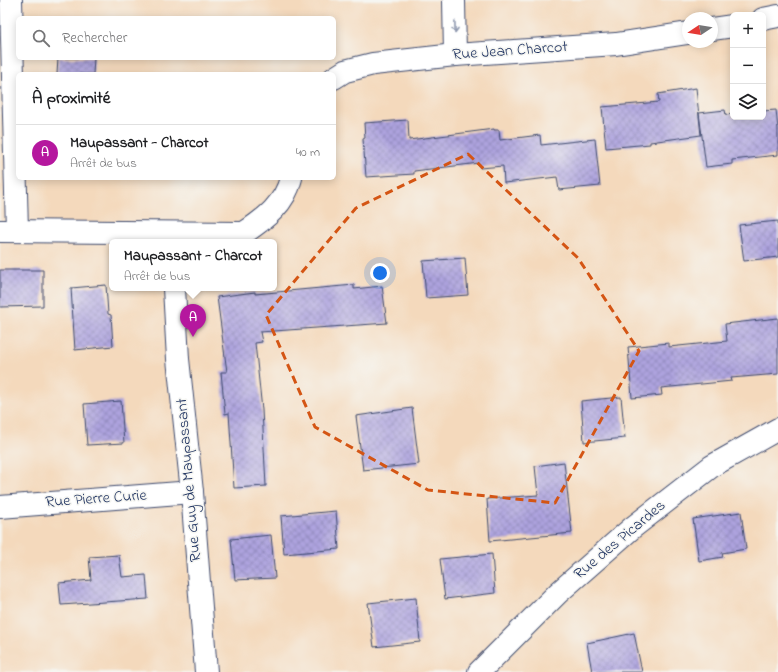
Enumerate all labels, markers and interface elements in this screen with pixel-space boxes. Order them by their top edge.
north arrow [682,12,718,48]
map controls [730,12,766,120]
button: + [730,12,766,48]
search box [16,16,336,60]
one-way arrow [451,20,459,33]
icon: search [30,27,52,49]
text: Rechercher [62,27,127,49]
street label: Rue Jean Charcot [452,35,569,67]
button: − [730,48,766,84]
button: layers [730,84,766,120]
text: À proximité [32,86,110,111]
text: Maupassant - Charcot [70,132,209,154]
text: A [41,143,49,162]
text: 40 m [296,143,320,162]
text: Arrêt de bus [70,154,137,173]
popup [109,239,277,291]
text: Maupassant - Charcot [124,245,262,267]
your location [370,263,390,283]
text: Arrêt de bus [124,267,191,286]
pin: A [180,304,206,337]
street label: Rue Guy de Maupassant [170,396,208,563]
street label: Rue Pierre Curie [45,483,148,515]
street label: Rue des Picardes [569,494,671,586]

